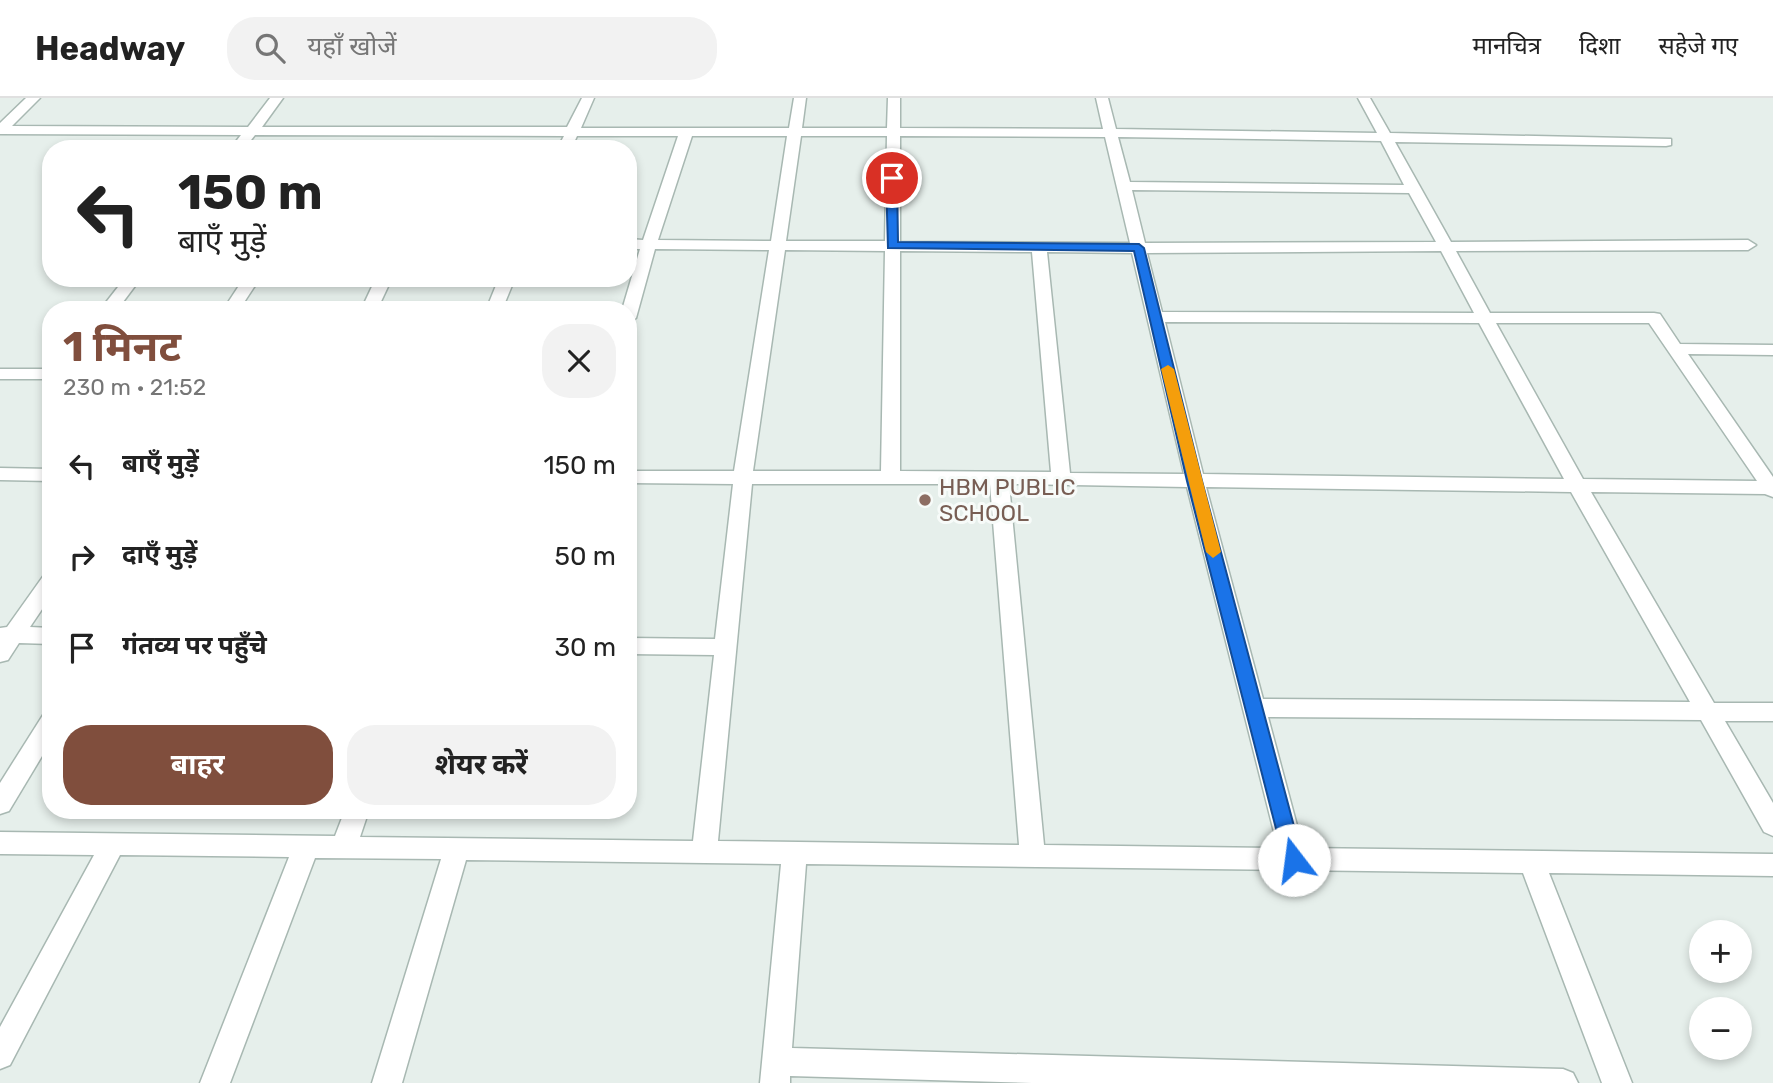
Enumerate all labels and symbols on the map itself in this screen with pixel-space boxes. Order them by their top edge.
pin [862,148,922,208]
place label: HBM PUBLIC SCHOOL [939,473,1075,527]
marker: HBM PUBLIC SCHOOL [917,492,933,508]
position arrow [1257,823,1331,897]

